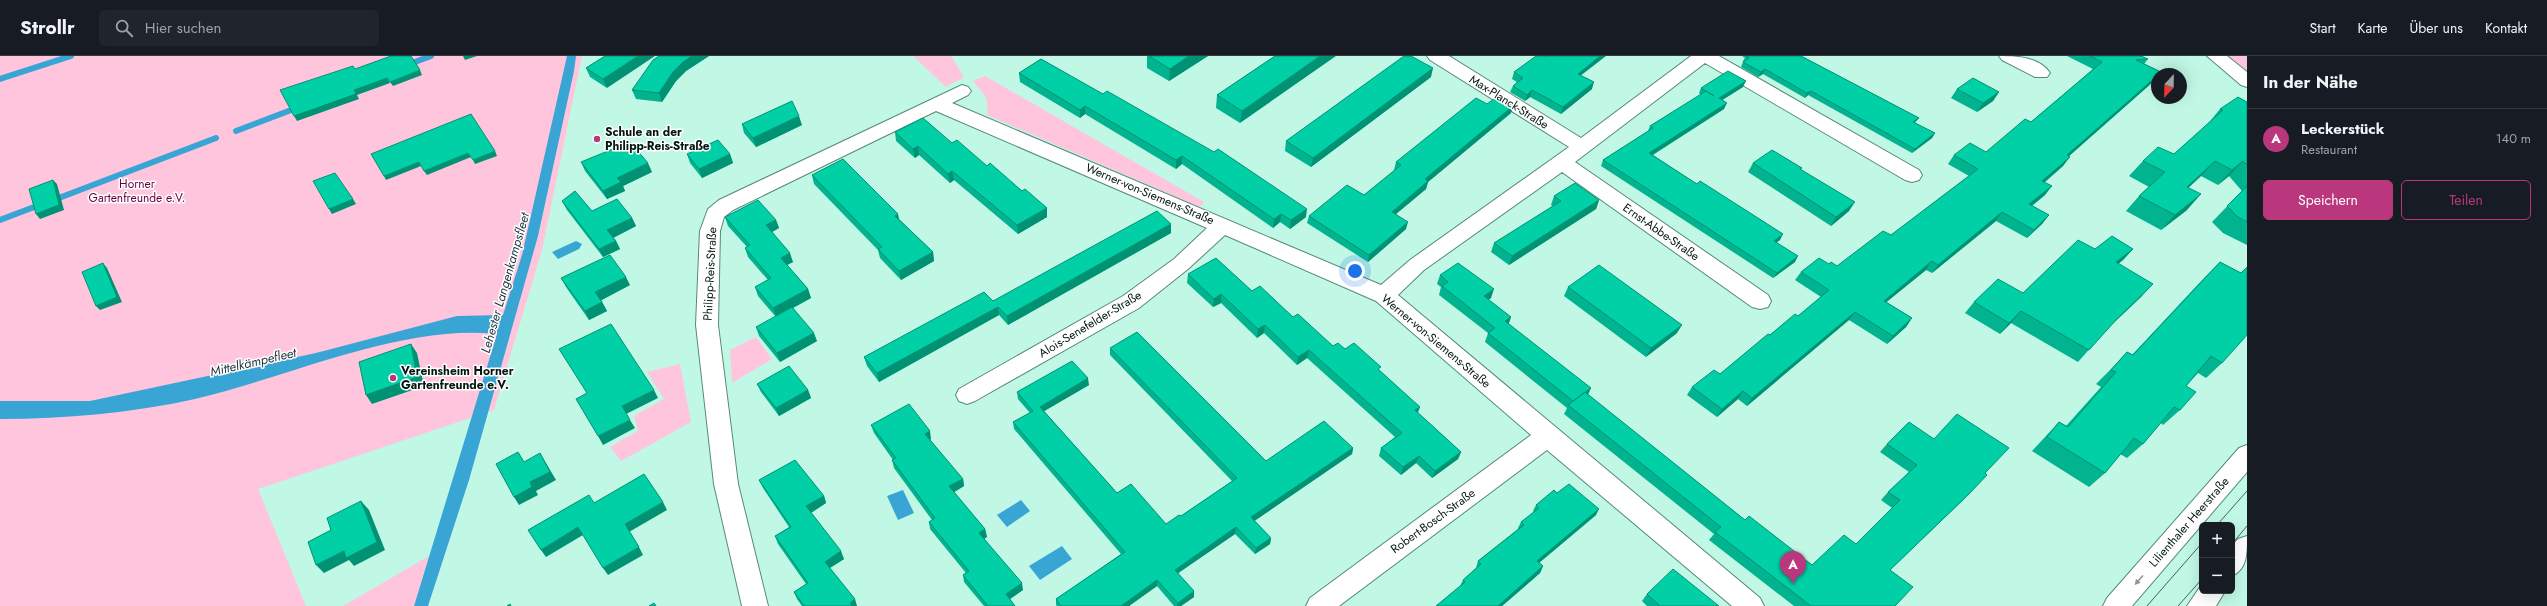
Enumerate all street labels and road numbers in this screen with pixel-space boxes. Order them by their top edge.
street label: Max-Planck-Straße [1466,70,1552,134]
street label: Werner-von-Siemens-Straße [1083,159,1217,229]
street label: Ernst-Abbe-Straße [1619,199,1703,265]
street label: Philipp-Reis-Straße [699,227,721,321]
street label: Alois-Senefelder-Straße [1035,286,1145,362]
street label: Werner-von-Siemens-Straße [1377,290,1495,392]
street label: Lilienthaler Heerstraße [2145,473,2233,571]
street label: Robert-Bosch-Straße [1387,484,1479,558]

